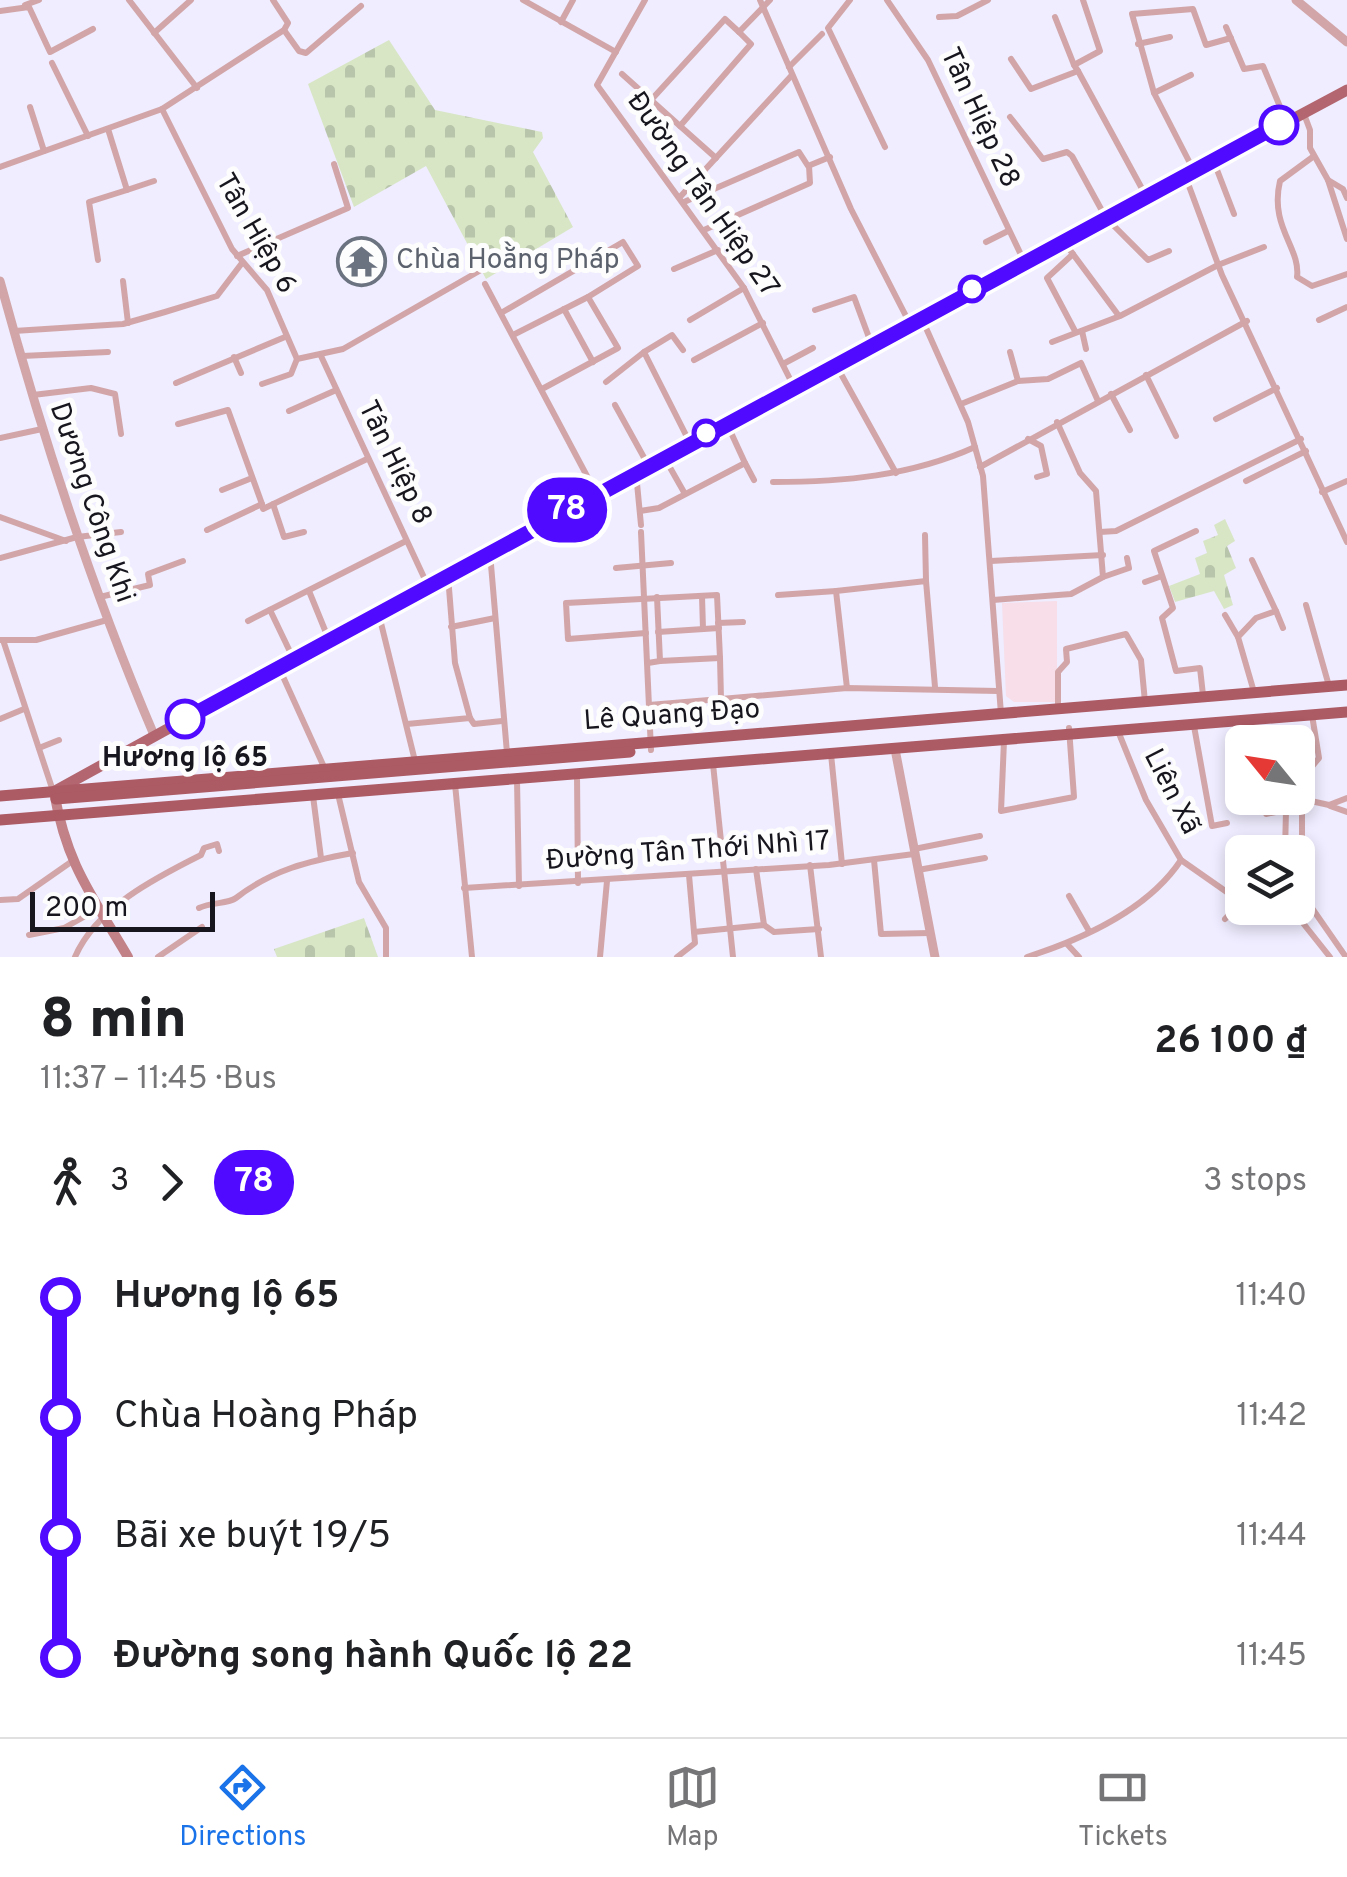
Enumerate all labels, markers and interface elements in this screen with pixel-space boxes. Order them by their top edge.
street label: Tân Hiệp 28 [931,42,1027,194]
street label: Đường Tân Hiệp 27 [618,85,786,305]
unlabelled marker [1260,106,1298,144]
street label: Tân Hiệp 6 [206,167,304,301]
temple icon: Chùa Hoằng Pháp [335,235,387,287]
place label: Chùa Hoằng Pháp [396,241,620,279]
unlabelled marker [959,276,985,302]
street label: Tân Hiệp 8 [349,395,439,531]
street label: Dương Công Khi [40,398,142,608]
unlabelled marker [693,420,719,446]
line badge: 78 [522,478,612,542]
text: 78 [547,488,587,532]
street label: Lê Quang Đạo [583,692,761,740]
marker: Hương lộ 65 [166,700,204,738]
north arrow [1225,725,1315,815]
map controls [1225,725,1315,925]
place label: Hương lộ 65 [102,741,268,777]
street label: Liên Xã [1134,743,1208,841]
street label: Đường Tân Thới Nhì 17 [545,824,831,880]
button: layers [1225,835,1315,925]
scale bar [30,887,215,931]
text: 200 m [45,891,128,927]
text: 8 min [40,987,187,1057]
text: 26 100 ₫ [1154,1018,1307,1067]
text: 11:37 – 11:45 · Bus [40,1060,277,1100]
icon: walk [40,1155,95,1210]
icon: forward [144,1155,199,1210]
text: 78 [234,1160,274,1204]
text: 3 [110,1162,129,1202]
text: 3 stops [1203,1162,1307,1202]
text: Hương lộ 65 [114,1273,340,1322]
text: 11:40 [1236,1277,1307,1317]
text: Chùa Hoàng Pháp [114,1393,418,1442]
text: 11:42 [1236,1397,1307,1437]
text: Bãi xe buýt 19/5 [114,1513,391,1562]
text: 11:44 [1236,1517,1307,1557]
text: Đường song hành Quốc lộ 22 [114,1633,633,1682]
text: 11:45 [1236,1637,1307,1677]
tab: Directions [179,1760,306,1856]
tab: Map [665,1760,720,1856]
tab: Tickets [1078,1760,1168,1856]

